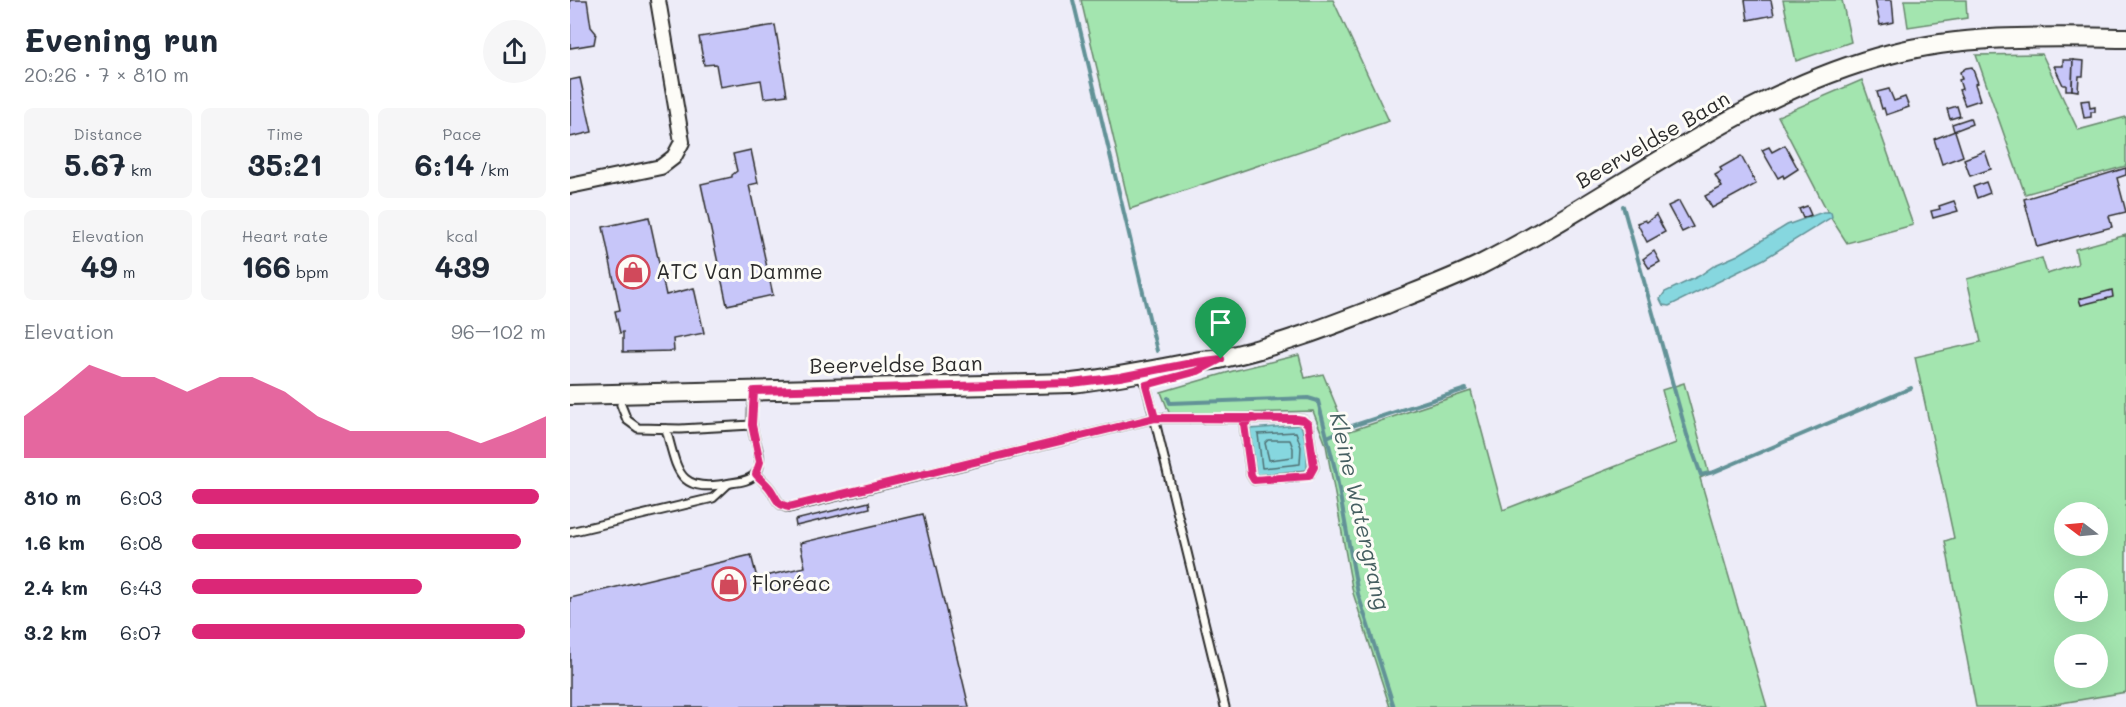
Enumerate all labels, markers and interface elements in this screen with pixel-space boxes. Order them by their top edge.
text: Evening run [24,17,218,60]
button: share [483,20,546,83]
text: 20:26 · 7 × 810 m [24,61,189,87]
street label: Beerveldse Baan [1571,84,1734,194]
text: Distance [74,123,142,144]
text: Time [267,123,303,144]
text: Pace [442,123,482,144]
text: 5.67 [64,144,126,184]
text: 35:21 [247,144,323,184]
text: 6:14 [415,144,475,184]
text: km [126,159,152,180]
text: /km [475,159,509,180]
text: Elevation [72,225,144,246]
text: Heart rate [242,225,328,246]
text: kcal [446,225,478,246]
text: 49 [81,246,118,286]
text: 166 [241,246,291,286]
text: 439 [434,246,490,286]
shop icon: ATC Van Damme [615,254,651,290]
place label: ATC Van Damme [656,257,823,284]
text: m [118,261,135,282]
text: bpm [291,261,329,282]
pin [1195,297,1246,359]
icon: arrive [1204,306,1237,339]
text: Elevation [24,318,114,344]
text: 96–102 m [451,318,546,344]
street label: Beerveldse Baan [809,348,983,379]
water label: Kleine Watergrang [1324,409,1397,613]
text: 810 m [24,484,81,510]
text: 6:03 [120,484,162,510]
north arrow [2054,502,2108,556]
map controls [2054,502,2108,688]
text: 1.6 km [24,529,85,555]
text: 6:08 [120,529,163,555]
shop icon: Floréac [711,566,747,602]
button: + [2054,568,2108,622]
place label: Floréac [752,569,830,596]
text: 2.4 km [24,574,88,600]
text: 6:43 [120,574,162,600]
text: 3.2 km [24,619,87,645]
text: 6:07 [120,619,162,645]
button: − [2054,634,2108,688]

